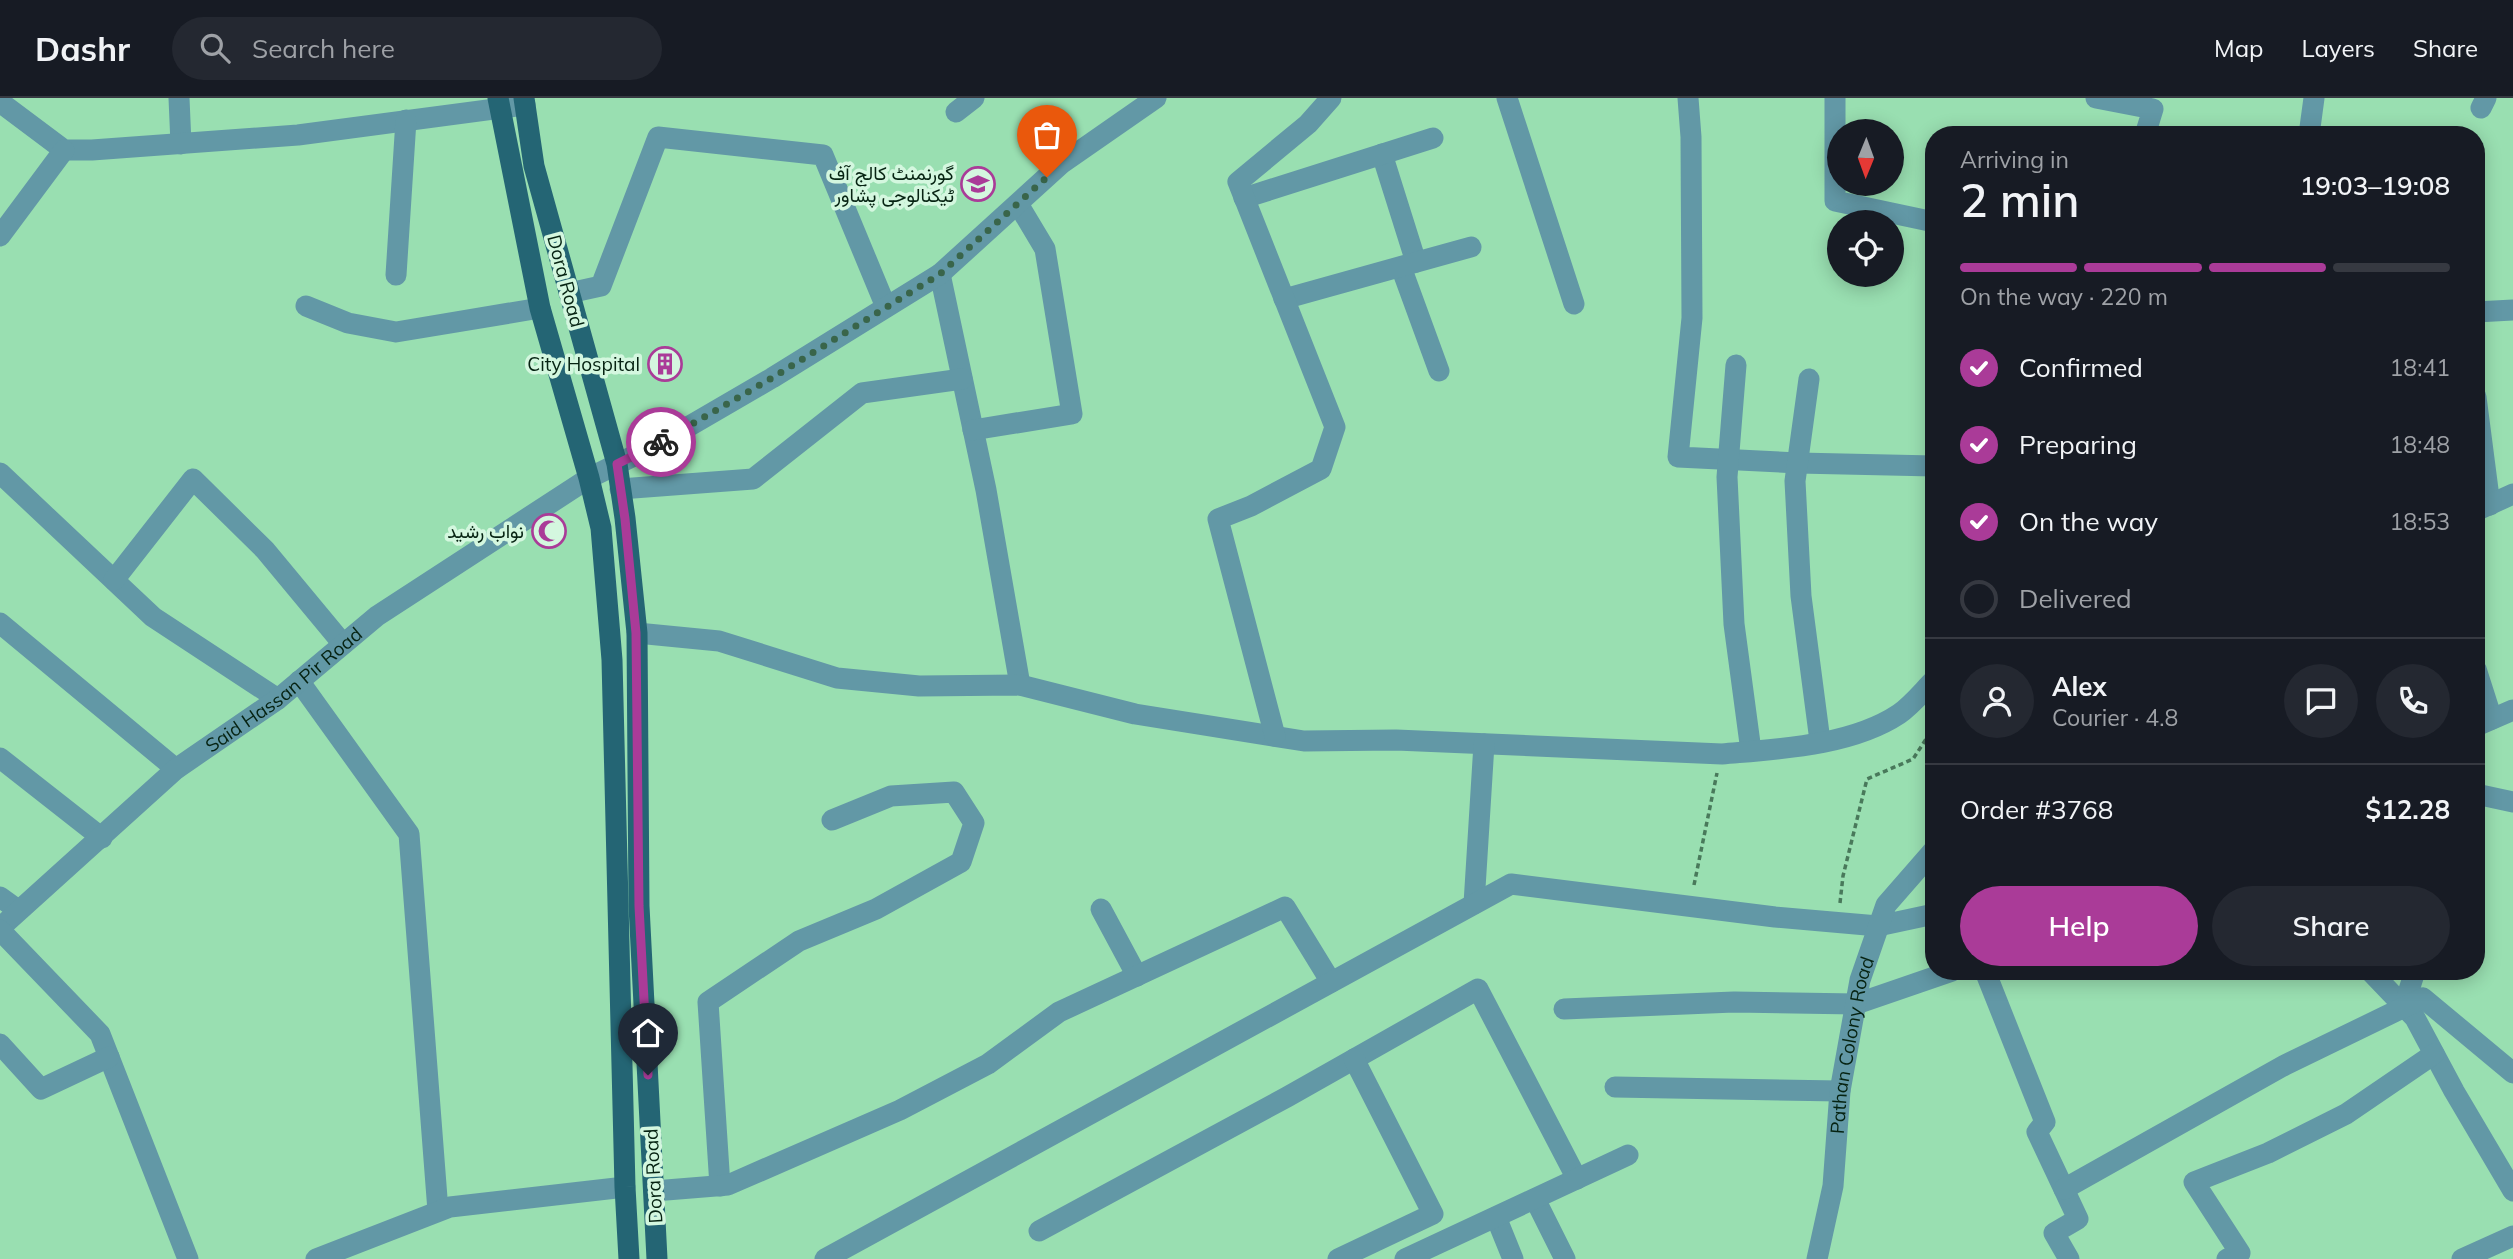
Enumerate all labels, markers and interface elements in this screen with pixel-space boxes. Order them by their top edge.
search box [172,17,662,80]
text: Dashr [35,28,130,69]
icon: search [196,29,234,67]
text: Search here [252,32,395,65]
text: Map [2214,33,2263,63]
text: Layers [2301,33,2375,63]
text: Share [2413,33,2478,63]
pin [1017,105,1077,177]
icon: bag [1028,116,1066,154]
north arrow [1827,119,1904,196]
map controls [1827,119,1904,287]
text: Arriving in [1960,145,2069,174]
place label: گورنمنٹ کالج آف ٹیکنالوجی پشاور [829,161,954,209]
school or university icon: گورنمنٹ کالج آف ٹیکنالوجی پشاور [959,165,997,203]
text: 19:03–19:08 [2300,169,2450,202]
text: 2 min [1960,171,2079,229]
button: locate [1827,210,1904,287]
street label: Dora Road [542,232,590,330]
text: On the way · 220 m [1960,282,2168,311]
building icon: City Hospital [646,345,684,383]
icon: check [1960,349,1998,387]
text: Confirmed [2019,351,2143,384]
place label: City Hospital [527,352,640,376]
text: 18:41 [2390,353,2450,382]
courier [626,407,696,477]
icon: bike [642,423,680,461]
icon: check [1960,426,1998,464]
text: Preparing [2019,428,2137,461]
text: 18:48 [2390,430,2450,459]
icon: check [1960,503,1998,541]
text: On the way [2019,505,2158,538]
text: 18:53 [2390,507,2450,536]
mosque icon: نواب رشید [530,512,568,550]
place label: نواب رشید [447,519,524,543]
text: Delivered [2019,582,2132,615]
street label: Said Hassan Pir Road [200,622,367,757]
button: person [1960,664,2034,738]
button: chat [2284,664,2358,738]
button: phone [2376,664,2450,738]
text: Alex [2052,670,2107,703]
text: Courier · 4.8 [2052,703,2178,732]
text: Order #3768 [1960,793,2113,826]
text: $12.28 [2366,793,2450,826]
button: Help [1960,886,2198,966]
button: Share [2212,886,2450,966]
street label: Pathan Colony Road [1825,953,1879,1135]
pin [618,1003,678,1075]
icon: home [629,1014,667,1052]
street label: Dora Road [639,1128,667,1224]

